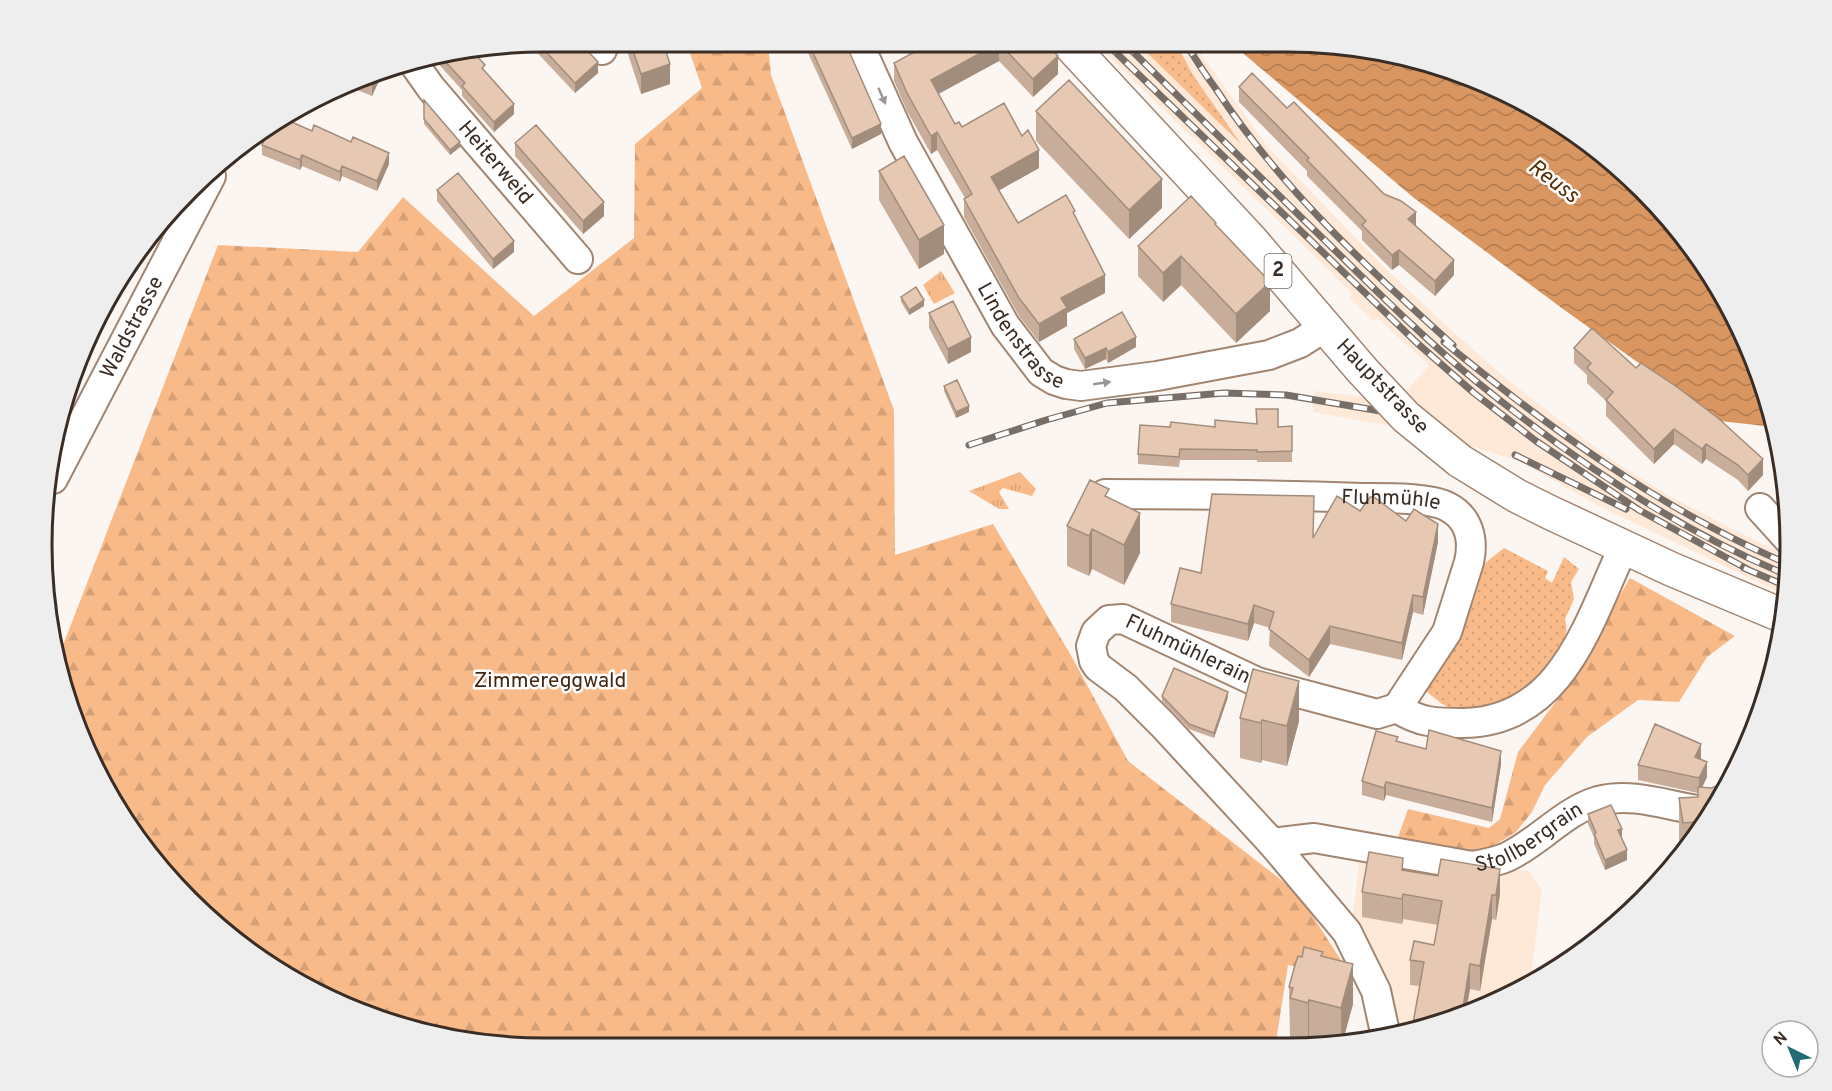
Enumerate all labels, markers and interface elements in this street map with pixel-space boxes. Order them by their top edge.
one-way arrow [877,87,887,105]
street label: Heiterweid [452,115,539,210]
water label: Reuss [1522,154,1585,210]
road number: 2 [1264,254,1292,288]
street label: Waldstrasse [94,272,170,383]
street label: Lindenstrasse [971,278,1068,396]
street label: Hauptstrasse [1330,333,1434,441]
one-way arrow [1093,379,1112,388]
street label: Fluhmühle [1341,484,1444,517]
street label: Fluhmühlerain [1121,608,1255,691]
park label: Zimmereggwald [474,668,626,695]
street label: Stollbergrain [1473,796,1588,879]
north arrow [1760,1019,1820,1079]
text: N [1770,1028,1792,1051]

